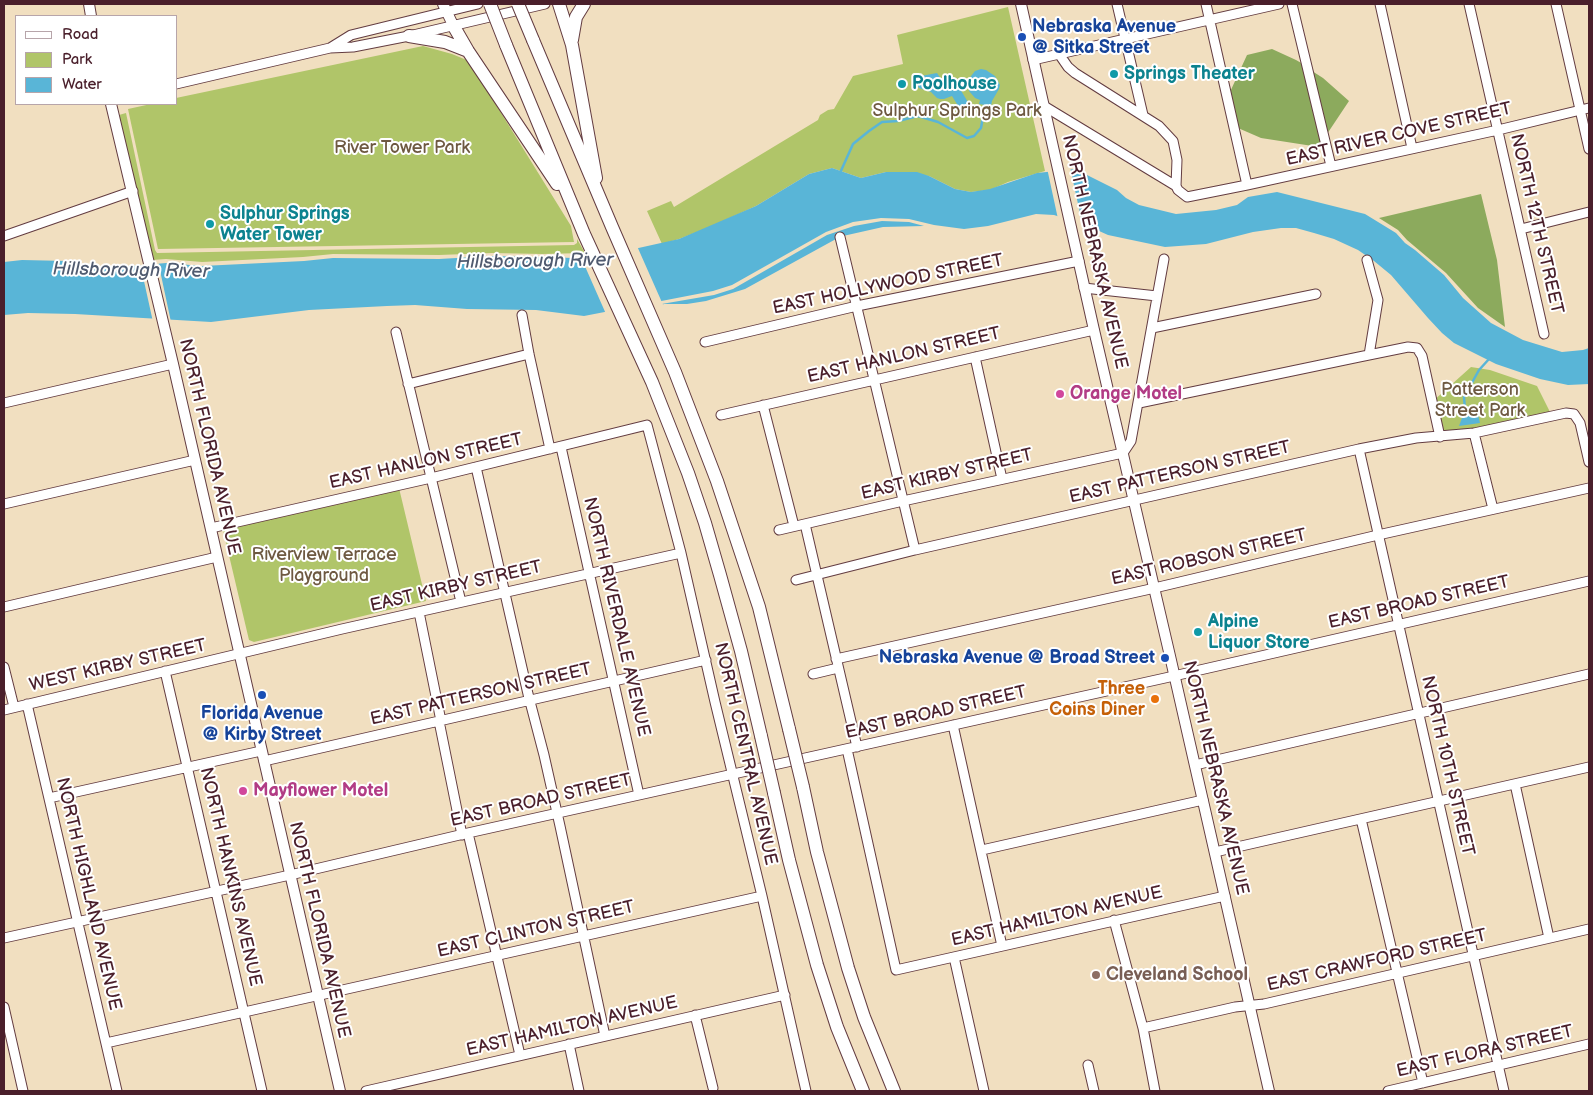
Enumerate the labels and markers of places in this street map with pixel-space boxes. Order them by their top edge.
place label: Nebraska Avenue @ Sitka Street [1032,16,1176,58]
marker: Nebraska Avenue @ Sitka Street [1016,31,1028,43]
place label: Springs Theater [1124,63,1255,85]
marker: Springs Theater [1108,68,1120,80]
place label: Poolhouse [912,73,997,95]
marker: Poolhouse [896,78,908,90]
place label: Sulphur Springs Water Tower [220,203,350,245]
marker: Sulphur Springs Water Tower [204,218,216,230]
place label: Orange Motel [1070,383,1182,405]
marker: Orange Motel [1054,388,1066,400]
place label: Alpine Liquor Store [1208,611,1310,654]
marker: Alpine Liquor Store [1192,626,1204,638]
place label: Nebraska Avenue @ Broad Street [879,647,1155,669]
marker: Nebraska Avenue @ Broad Street [1159,652,1171,664]
place label: Three Coins Diner [1049,678,1145,721]
marker: Florida Avenue @ Kirby Street [256,689,268,701]
marker: Three Coins Diner [1149,693,1161,705]
place label: Florida Avenue @ Kirby Street [201,703,323,746]
place label: Mayflower Motel [253,780,388,802]
marker: Mayflower Motel [237,785,249,797]
place label: Cleveland School [1106,964,1248,986]
marker: Cleveland School [1090,969,1102,981]

